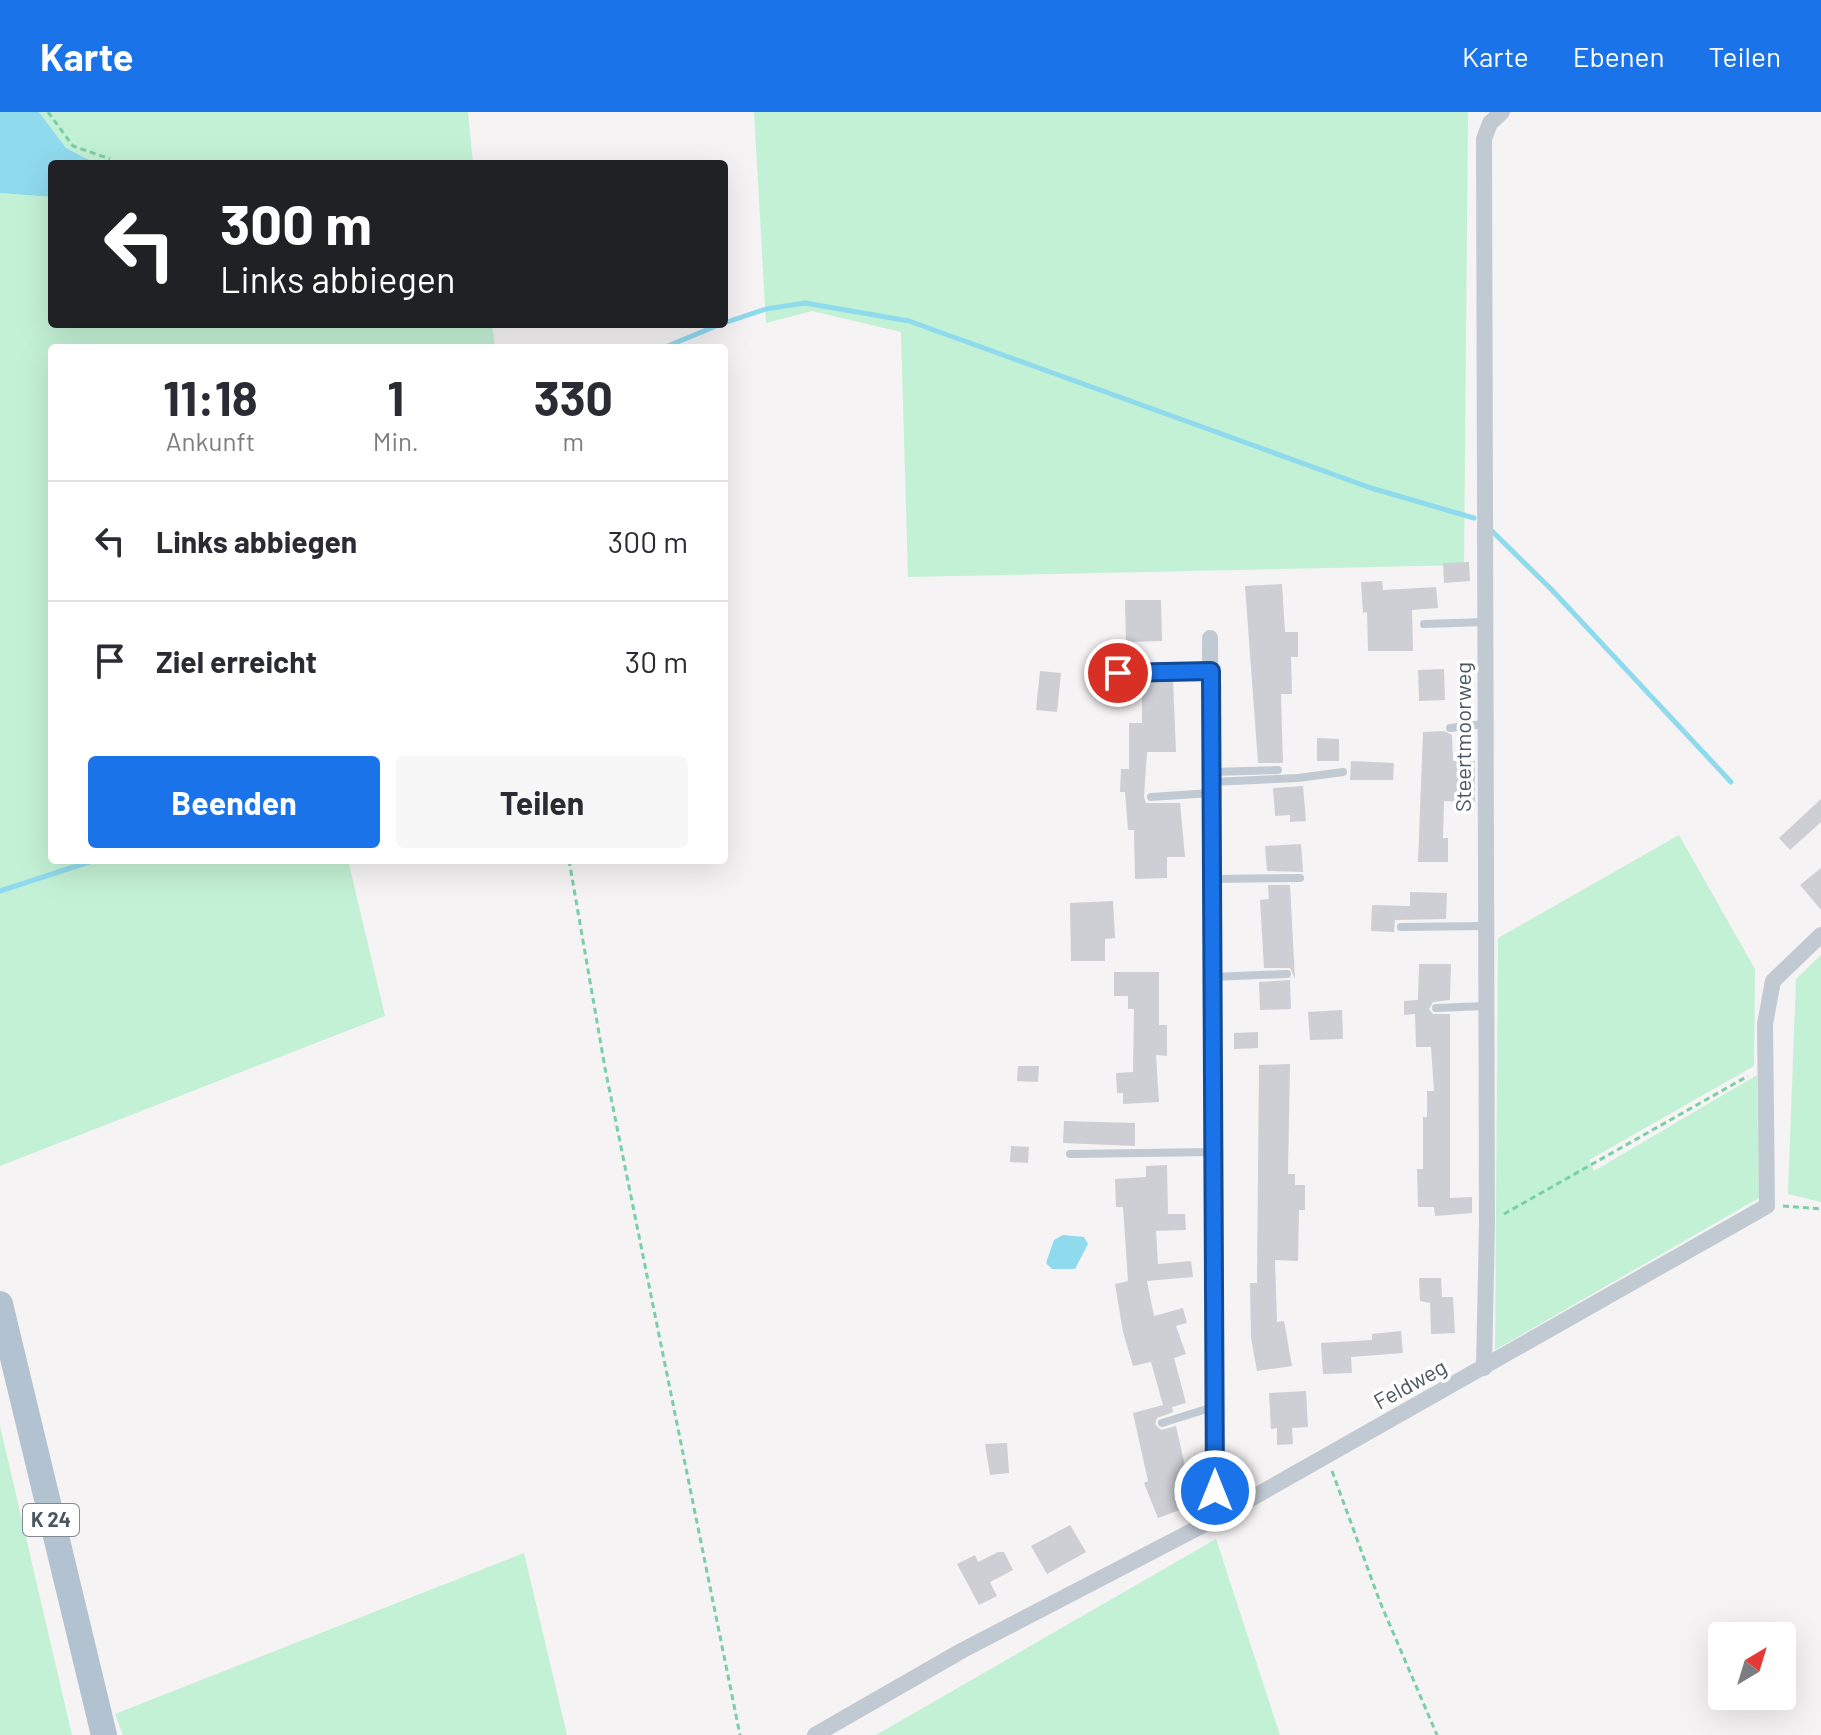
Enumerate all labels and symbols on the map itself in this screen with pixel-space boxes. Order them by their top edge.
pin [1084,639,1152,707]
street label: Steertmoorweg [1449,662,1475,812]
street label: Feldweg [1368,1353,1451,1414]
position arrow [1173,1449,1257,1533]
road number: K 24 [23,1504,79,1536]
north arrow [1708,1622,1796,1710]

